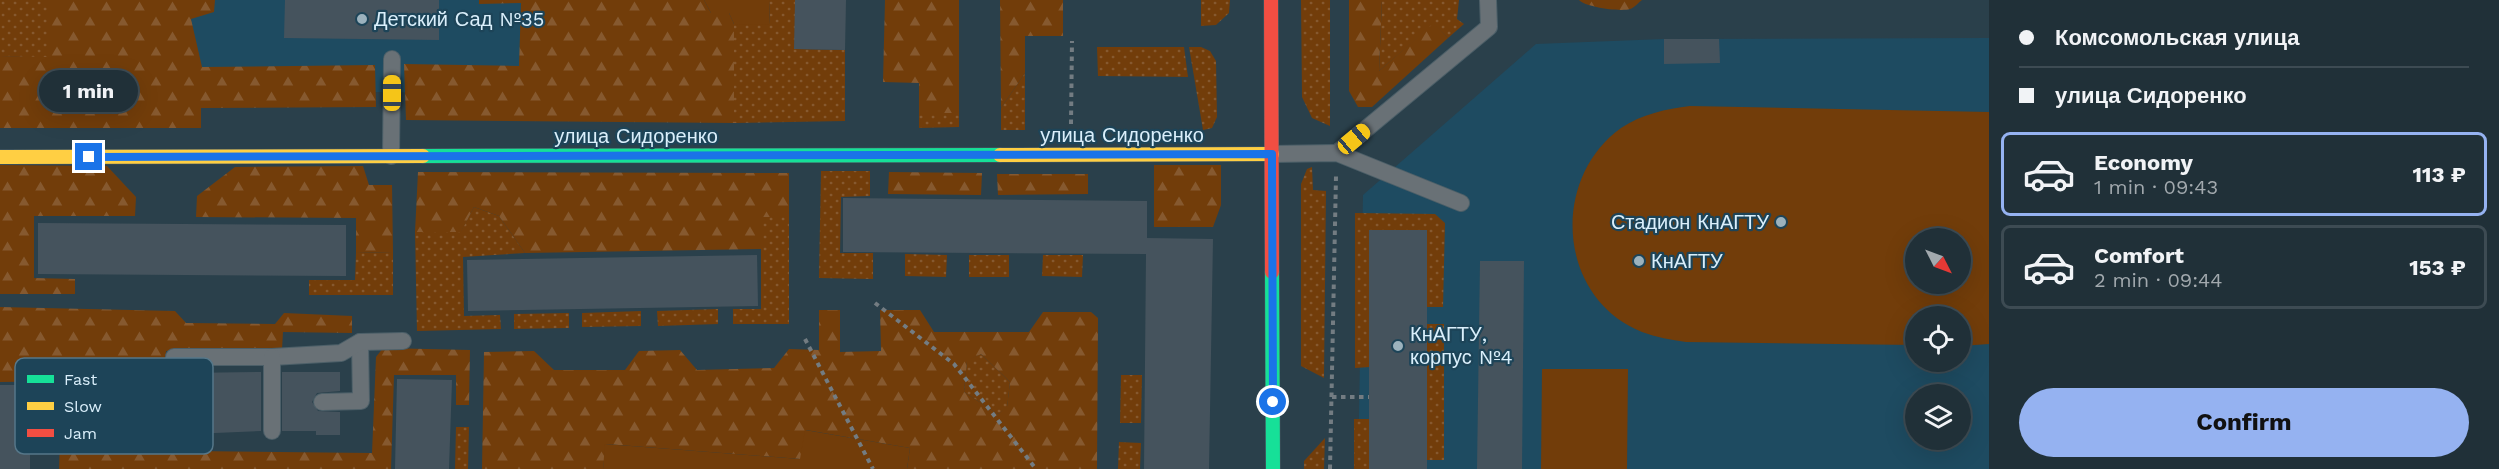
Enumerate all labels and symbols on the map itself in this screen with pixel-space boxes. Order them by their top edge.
place label: Детский Сад №35 [374,7,544,31]
marker: Детский Сад №35 [355,12,369,26]
callout: 1 min [40,70,138,112]
car [383,75,401,111]
car [1334,121,1374,157]
street label: улица Сидоренко [1040,123,1204,147]
street label: улица Сидоренко [554,124,718,148]
route end [75,143,102,170]
place label: Стадион КнАГТУ [1611,210,1769,234]
marker: Стадион КнАГТУ [1774,215,1788,229]
north arrow [1905,228,1971,294]
place label: КнАГТУ [1651,249,1723,273]
marker: КнАГТУ [1632,254,1646,268]
place label: КнАГТУ, корпус №4 [1410,322,1513,369]
marker: КнАГТУ, корпус №4 [1391,339,1405,353]
legend [15,358,213,454]
text: Fast [64,370,97,389]
route start [1259,388,1286,415]
text: Slow [64,397,102,416]
text: Jam [64,424,97,443]

